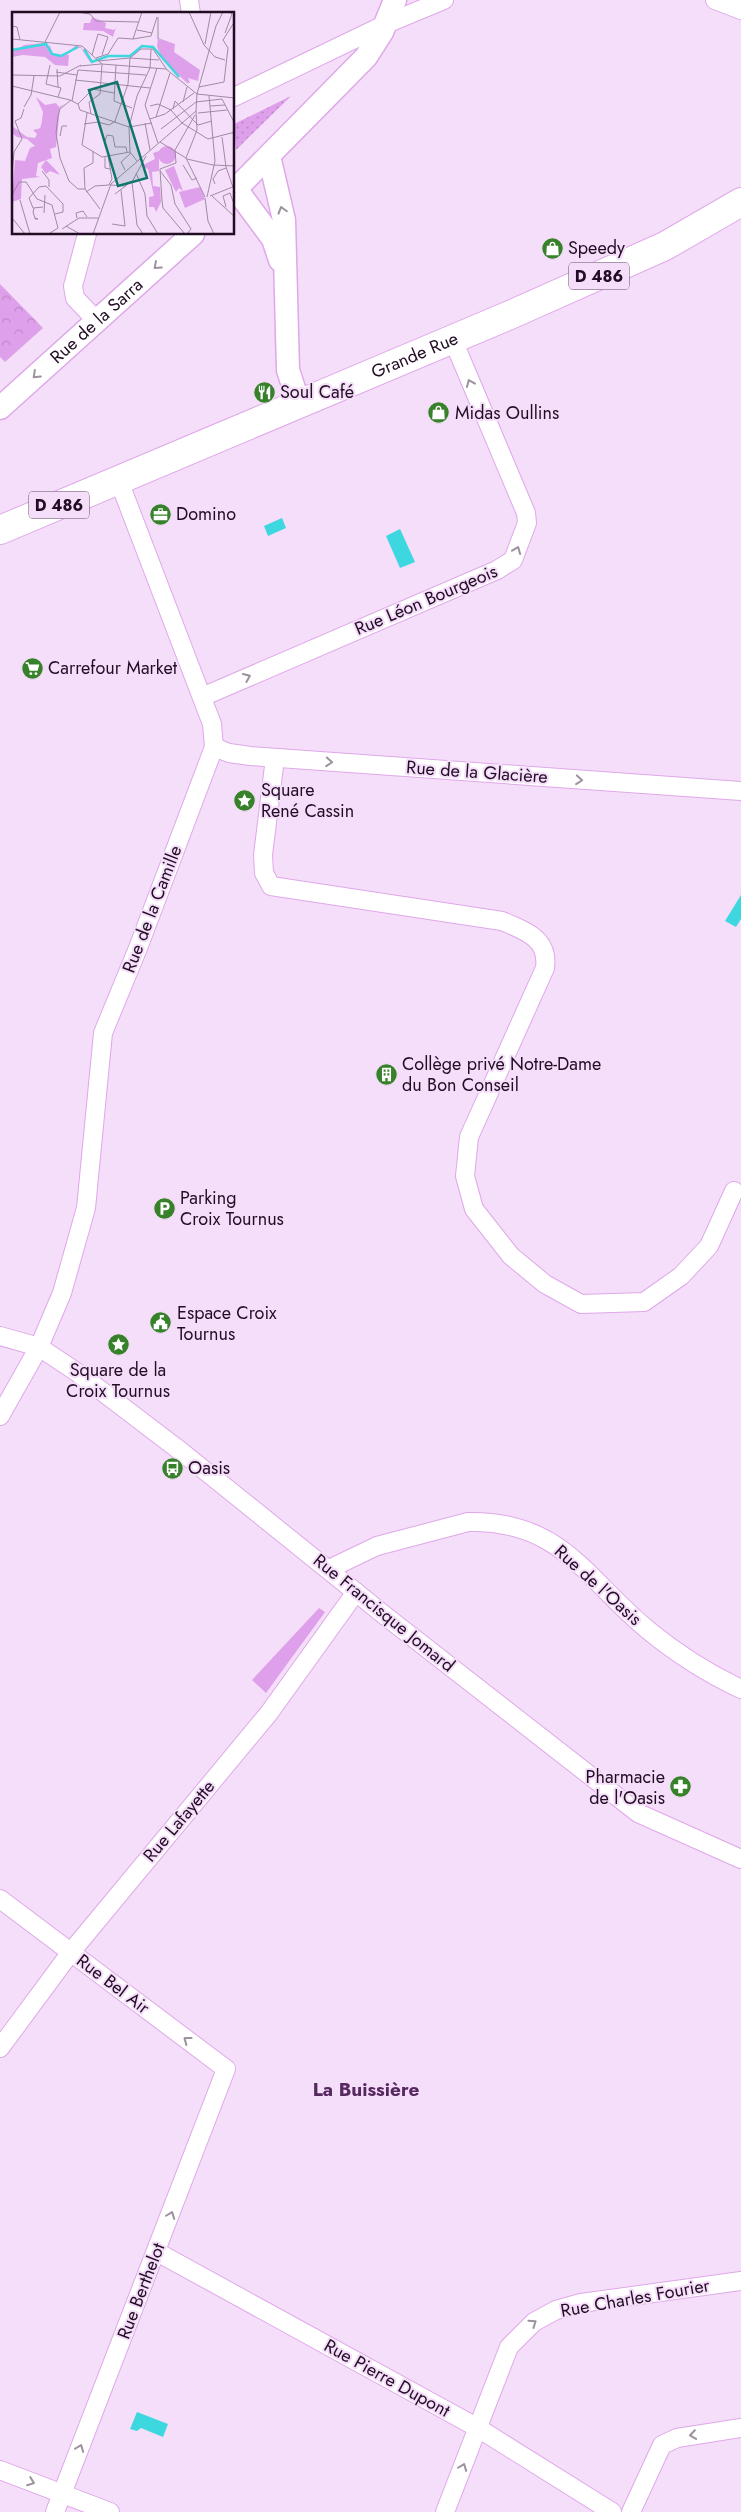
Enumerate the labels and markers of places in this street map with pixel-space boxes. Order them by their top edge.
place label: Speedy [568,235,625,261]
shop icon: Speedy [540,236,564,260]
place label: Soul Café [280,379,354,405]
restaurant icon: Soul Café [252,380,276,404]
place label: Midas Oullins [455,400,559,426]
shop icon: Midas Oullins [427,401,451,425]
place label: Domino [176,501,236,527]
office icon: Domino [148,502,172,526]
place label: Carrefour Market [48,655,178,681]
supermarket icon: Carrefour Market [20,656,44,680]
place label: Square René Cassin [261,777,354,824]
place icon: Square René Cassin [233,788,257,812]
place label: Collège privé Notre-Dame du Bon Conseil [402,1051,601,1098]
building icon: Collège privé Notre-Dame du Bon Conseil [374,1062,398,1086]
place label: Parking Croix Tournus [180,1185,284,1232]
parking icon: Parking Croix Tournus [152,1196,176,1220]
place label: Espace Croix Tournus [177,1300,277,1347]
public building icon: Espace Croix Tournus [149,1311,173,1335]
place icon: Square de la Croix Tournus [106,1333,130,1357]
place label: Square de la Croix Tournus [66,1357,170,1404]
place label: Oasis [188,1455,230,1481]
bus stop icon: Oasis [160,1456,184,1480]
place label: Pharmacie de l'Oasis [586,1764,665,1811]
pharmacy icon: Pharmacie de l'Oasis [669,1775,693,1799]

